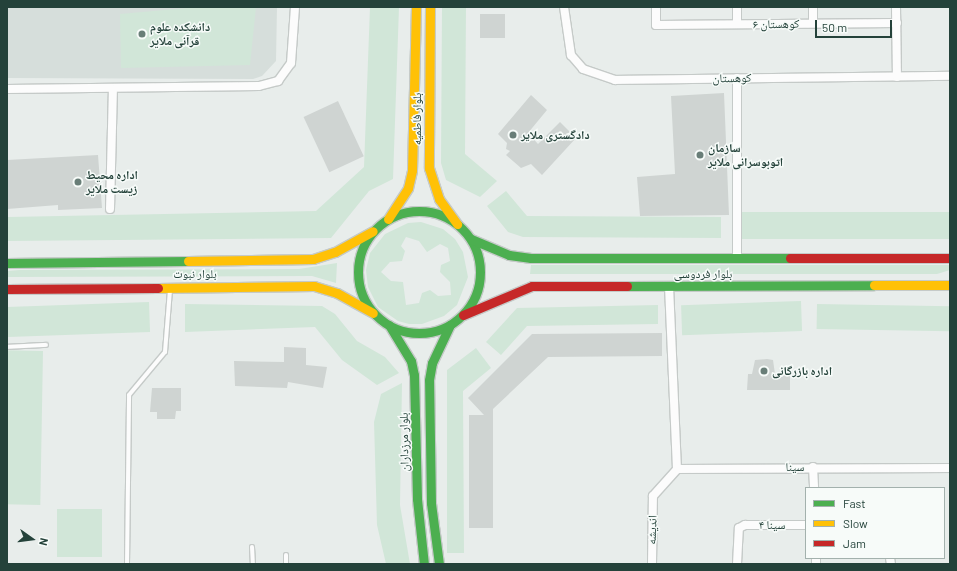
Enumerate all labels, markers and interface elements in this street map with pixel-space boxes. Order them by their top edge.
scale bar [817,12,894,38]
street label: کوهستان ۶ [752,16,800,32]
place label: دانشکده علوم قرآنی ملایر [150,20,210,48]
text: 50 m [822,20,847,34]
marker: دانشکده علوم قرآنی ملایر [137,29,147,39]
street label: کوهستان [712,70,752,86]
street label: بلوار فاطمیه [410,93,424,145]
place label: دادگستری ملایر [521,128,590,142]
marker: دادگستری ملایر [508,130,518,140]
place label: سازمان اتوبوسرانی ملایر [708,141,783,169]
marker: سازمان اتوبوسرانی ملایر [695,150,705,160]
place label: اداره محیط زیست ملایر [86,168,138,196]
marker: اداره محیط زیست ملایر [73,177,83,187]
street label: بلوار نبوت [173,267,217,281]
street label: بلوار فردوسی [674,267,732,281]
place label: اداره بازرگانی [772,364,832,378]
marker: اداره بازرگانی [759,366,769,376]
street label: بلوار مرزداران [396,412,412,472]
street label: سینا [786,460,804,474]
legend [805,487,945,559]
text: Fast [843,496,866,510]
street label: اندیشه [644,515,660,545]
text: Slow [843,516,868,530]
street label: سینا ۴ [759,518,785,532]
north arrow [12,519,52,559]
text: Jam [843,536,866,550]
text: N [37,537,51,547]

